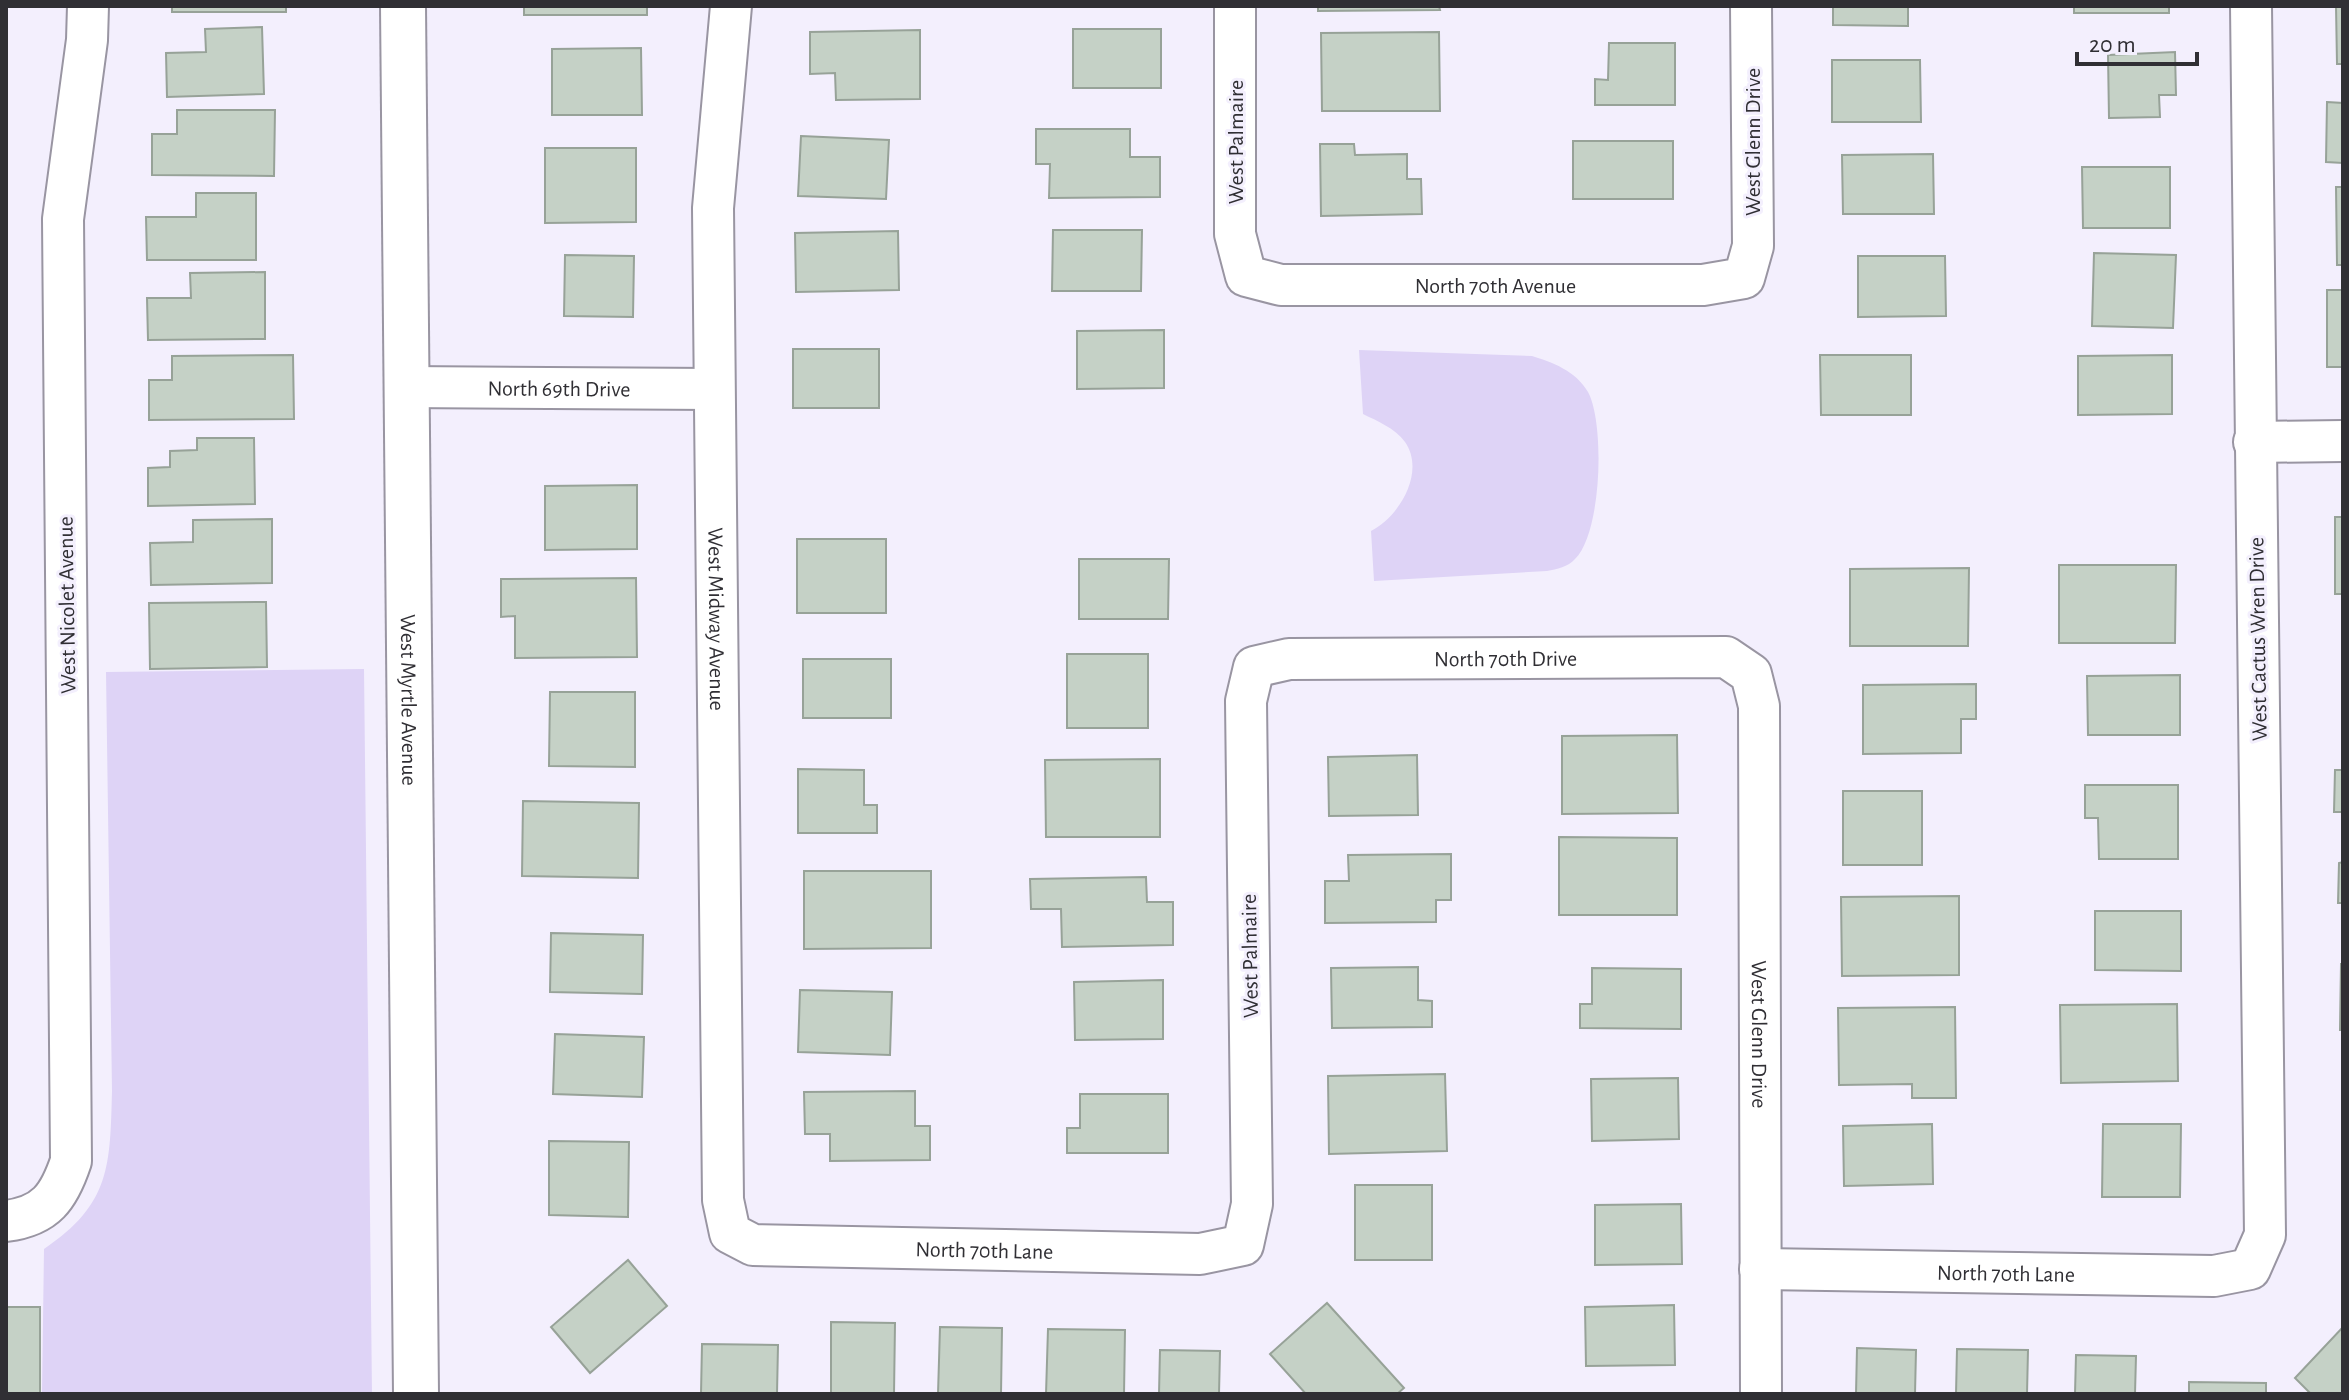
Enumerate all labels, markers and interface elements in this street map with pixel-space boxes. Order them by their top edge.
scale bar [2077,16,2197,66]
text: 20 m [2089,33,2136,57]
street label: West Glenn Drive [1742,68,1764,216]
street label: West Palmaire [1225,80,1247,204]
street label: North 70th Avenue [1415,275,1576,297]
street label: North 69th Drive [487,378,631,400]
street label: West Nicolet Avenue [54,516,80,694]
street label: West Midway Avenue [704,527,728,711]
street label: West Cactus Wren Drive [2245,537,2271,741]
street label: West Myrtle Avenue [397,614,420,786]
street label: North 70th Drive [1434,648,1577,670]
street label: West Palmaire [1238,894,1262,1018]
street label: West Glenn Drive [1748,960,1770,1109]
street label: North 70th Lane [915,1238,1054,1263]
street label: North 70th Lane [1937,1262,2075,1286]

